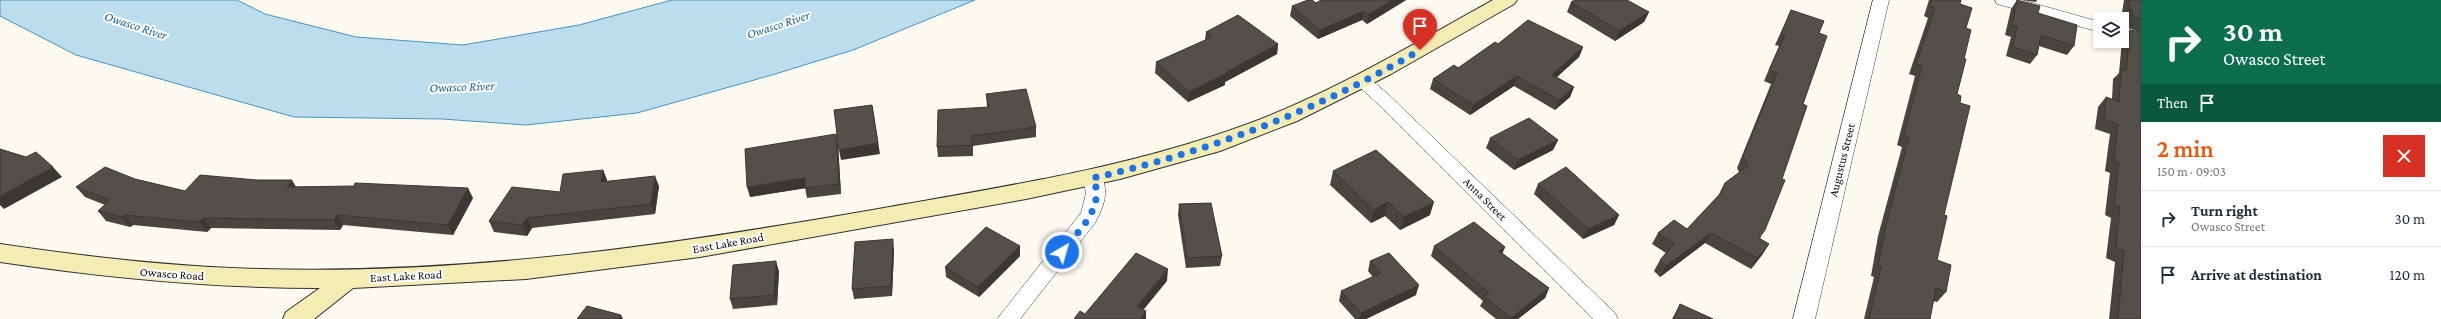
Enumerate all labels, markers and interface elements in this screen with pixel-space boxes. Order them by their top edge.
water label: Owasco River [745,7,812,42]
water label: Owasco River [103,8,170,43]
pin [1403,9,1437,50]
map controls [2093,12,2129,48]
button: layers [2093,12,2129,48]
icon: arrive [1409,15,1431,37]
icon: right [2157,16,2209,68]
text: 30 m [2223,16,2283,47]
text: Owasco Street [2223,49,2325,69]
water label: Owasco River [429,78,495,95]
icon: arrive [2196,92,2218,114]
text: Then [2157,95,2188,111]
street label: Augustus Street [1826,121,1858,198]
text: 2 min [2157,135,2214,162]
button: close [2383,135,2425,177]
text: 150 m · 09:03 [2157,164,2226,179]
street label: Anna Street [1460,174,1510,224]
text: Turn right [2191,203,2258,219]
icon: right [2157,208,2179,230]
text: 30 m [2395,211,2425,227]
text: Owasco Street [2191,219,2265,234]
street label: East Lake Road [691,230,765,256]
position arrow [1041,231,1083,273]
icon: arrive [2157,264,2179,286]
street label: Owasco Road [139,265,205,283]
street label: East Lake Road [370,267,443,285]
text: Arrive at destination [2191,267,2322,283]
text: 120 m [2390,267,2425,283]

